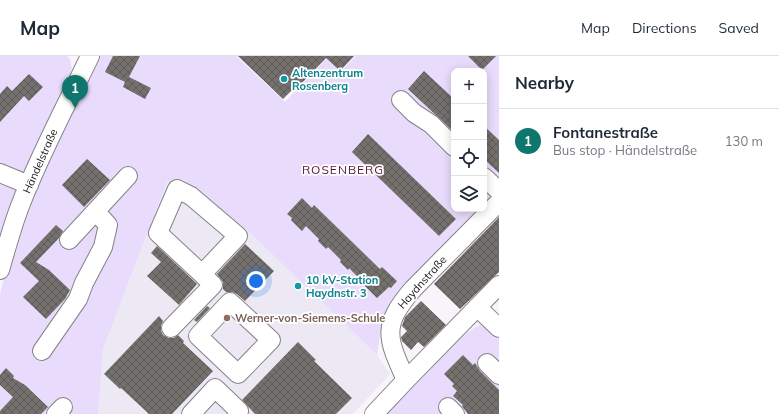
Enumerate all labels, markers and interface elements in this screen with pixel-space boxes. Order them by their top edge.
text: Map [20,16,60,40]
text: Map [581,19,610,37]
text: Directions [632,19,697,37]
text: Saved [719,19,759,37]
place label: Altenzentrum Rosenberg [292,66,363,93]
map controls [451,68,487,212]
button: + [451,68,487,104]
text: Nearby [515,72,574,93]
marker: Altenzentrum Rosenberg [279,74,289,84]
pin: 1 [62,75,88,108]
button: − [451,104,487,140]
text: Fontanestraße [553,123,658,142]
street label: Händelstraße [19,126,61,196]
text: 1 [524,133,532,149]
text: 130 m [725,133,763,149]
button: locate [451,140,487,176]
text: Bus stop · Händelstraße [553,142,697,158]
district label: ROSENBERG [302,162,384,177]
button: layers [451,176,487,212]
street label: Haydnstraße [395,253,449,311]
your location [246,271,266,291]
place label: 10 kV-Station Haydnstr. 3 [306,273,378,300]
marker: 10 kV-Station Haydnstr. 3 [293,281,303,291]
place label: Werner-von-Siemens-Schule [235,311,385,325]
marker: Werner-von-Siemens-Schule [222,313,232,323]

